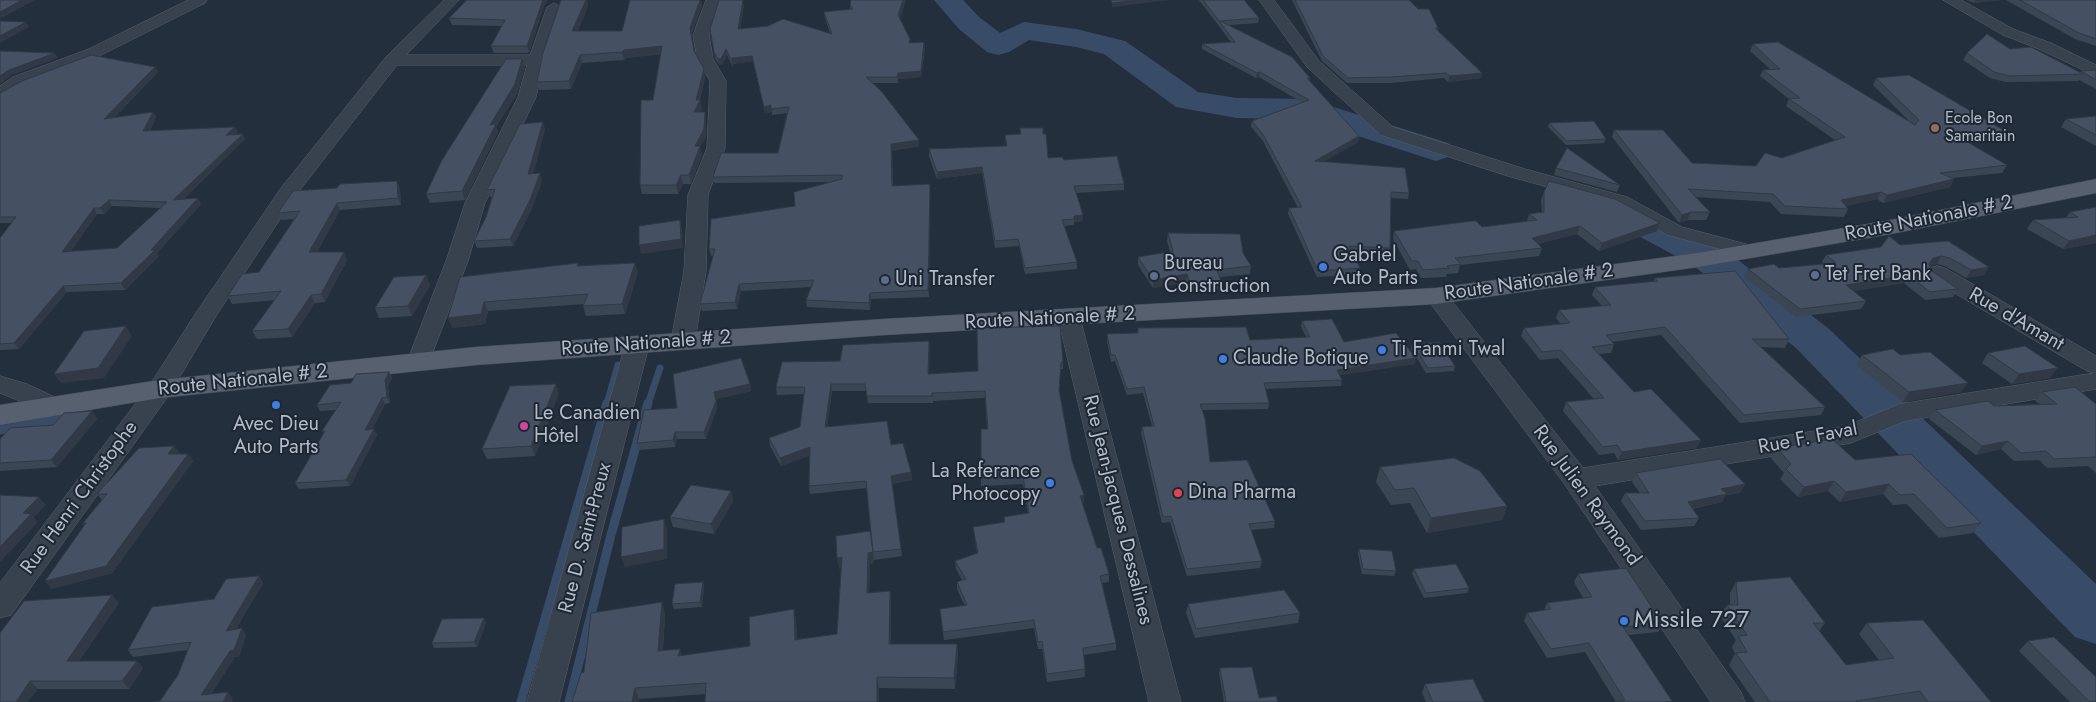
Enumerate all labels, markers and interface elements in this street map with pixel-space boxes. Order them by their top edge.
place label: Ecole Bon Samaritain [1945,109,2015,147]
marker: Ecole Bon Samaritain [1929,122,1941,134]
street label: Route Nationale # 2 [1843,191,2015,247]
place label: Gabriel Auto Parts [1333,244,1418,291]
place label: Bureau Construction [1164,252,1270,299]
street label: Route Nationale # 2 [1443,259,1615,307]
marker: Gabriel Auto Parts [1317,261,1329,273]
place label: Tet Fret Bank [1825,263,1931,287]
place label: Uni Transfer [895,268,995,292]
marker: Tet Fret Bank [1809,269,1821,281]
marker: Bureau Construction [1148,270,1160,282]
marker: Uni Transfer [879,274,891,286]
street label: Rue d'Amant [1964,283,2068,357]
street label: Route Nationale # 2 [964,303,1136,335]
street label: Route Nationale # 2 [560,326,732,362]
place label: Ti Fanmi Twal [1392,338,1505,362]
marker: Ti Fanmi Twal [1376,344,1388,356]
place label: Claudie Botique [1233,347,1369,371]
marker: Claudie Botique [1217,353,1229,365]
street label: Route Nationale # 2 [157,360,329,402]
street label: Rue Jean-Jacques Dessalines [1077,393,1157,627]
marker: Avec Dieu Auto Parts [270,399,282,411]
place label: Le Canadien Hôtel [534,402,640,449]
place label: Avec Dieu Auto Parts [233,413,319,460]
street label: Rue Henri Christophe [16,417,144,579]
street label: Rue F. Faval [1756,418,1860,460]
marker: Le Canadien Hôtel [518,420,530,432]
street label: Rue Julien Raymond [1527,421,1645,571]
street label: Rue D. Saint-Preux [554,460,618,616]
place label: La Referance Photocopy [931,460,1040,507]
marker: La Referance Photocopy [1044,477,1056,489]
place label: Dina Pharma [1188,481,1296,505]
marker: Dina Pharma [1172,487,1184,499]
place label: Missile 727 [1634,607,1749,635]
marker: Missile 727 [1618,615,1630,627]

